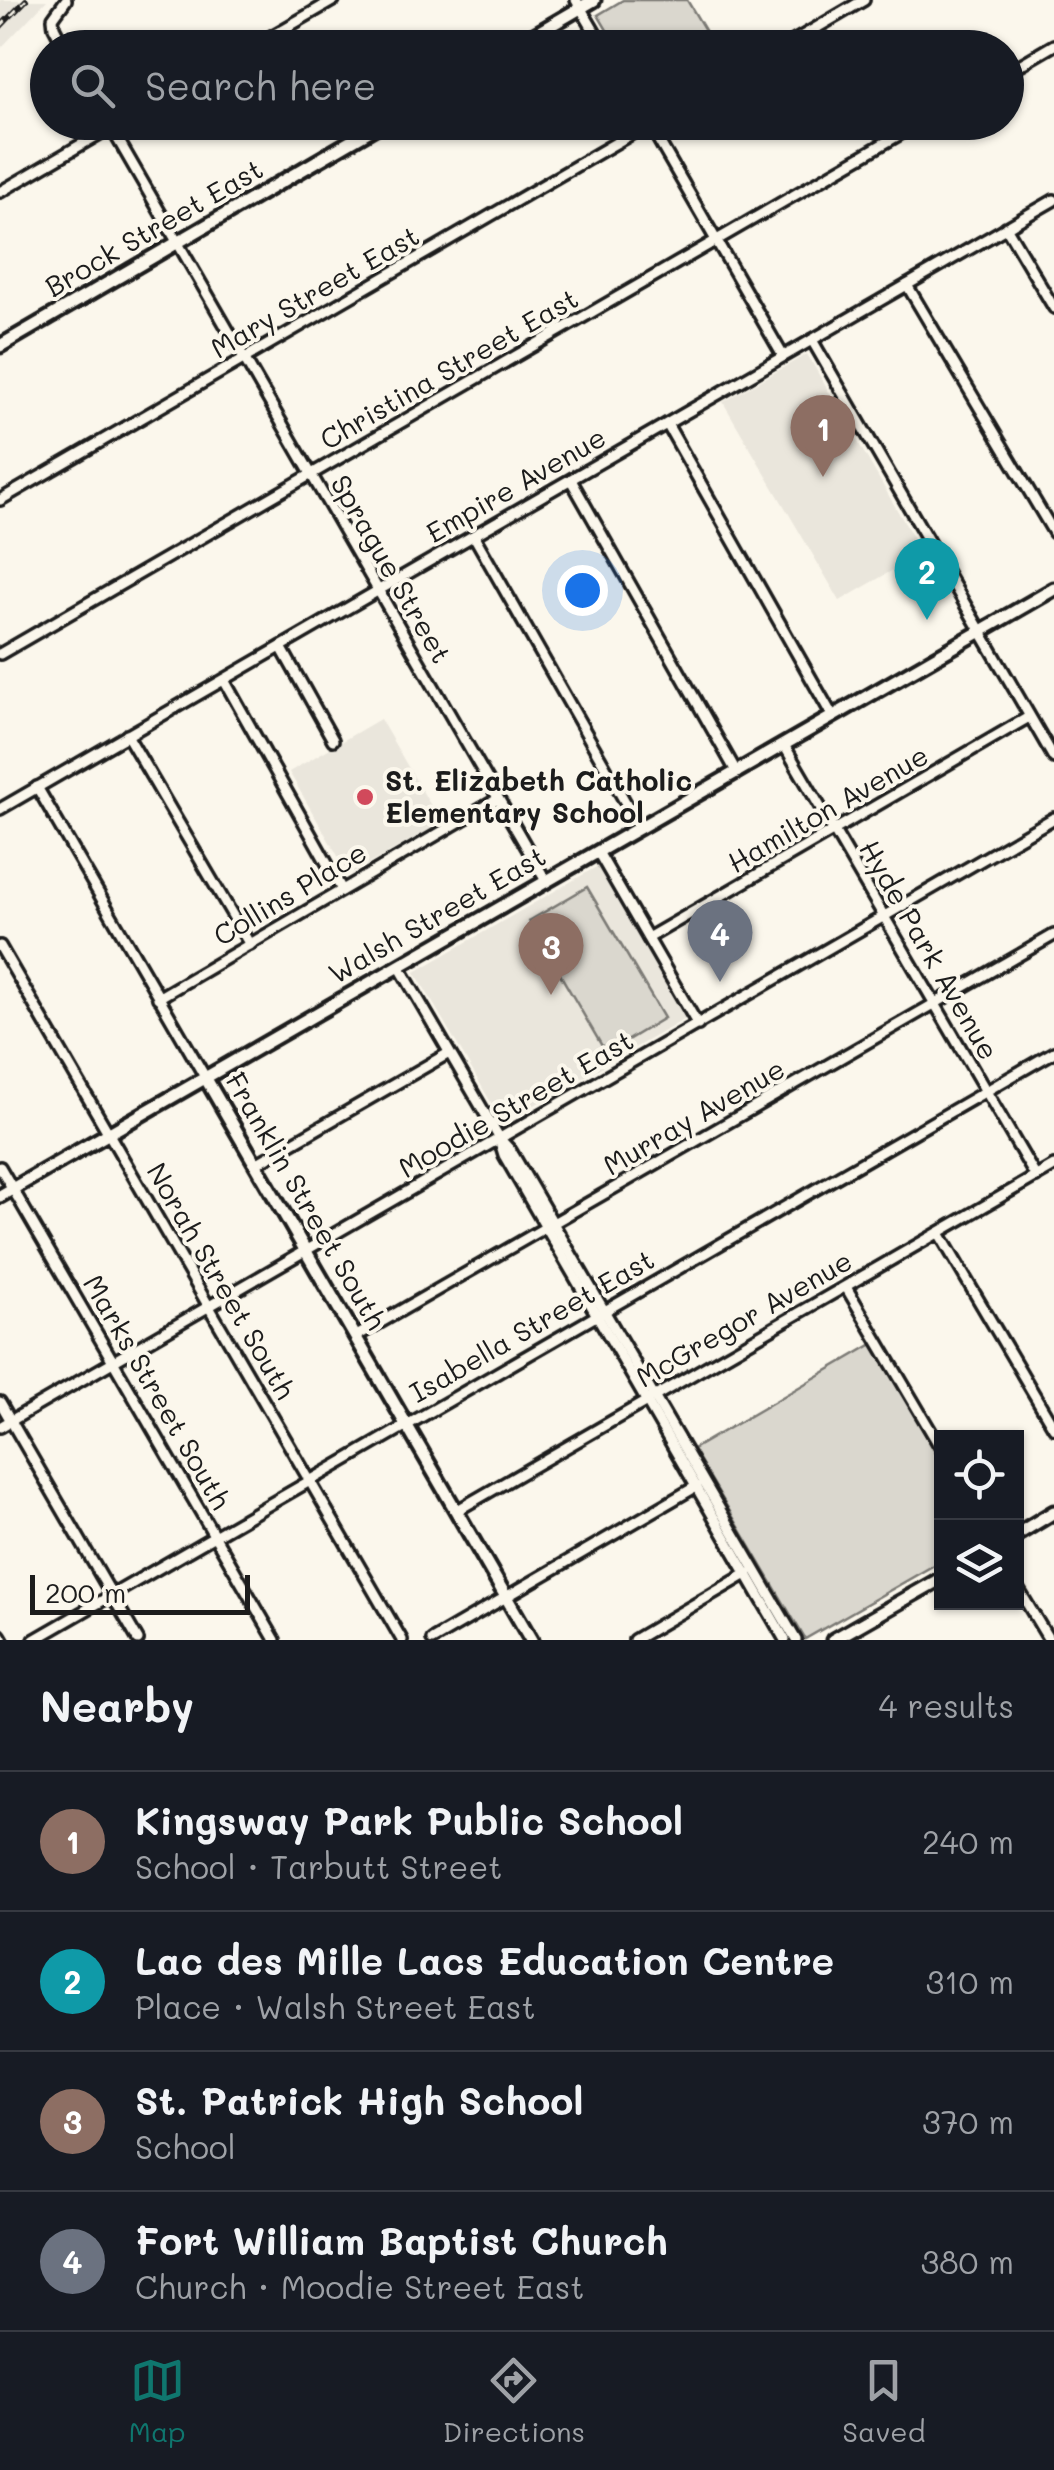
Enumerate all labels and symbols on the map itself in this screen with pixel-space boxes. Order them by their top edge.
street label: Brock Street East [38,150,269,304]
street label: Mary Street East [204,217,425,365]
street label: Christina Street East [313,279,584,457]
pin: 1 [790,394,856,477]
street label: Empire Avenue [419,418,612,550]
street label: Sprague Street [323,468,460,669]
pin: 2 [894,538,960,620]
your location [557,565,608,616]
street label: Hamilton Avenue [721,736,934,880]
place label: St. Elizabeth Catholic Elementary School [385,762,692,831]
marker: St. Elizabeth Catholic Elementary School [354,786,376,808]
street label: Collins Place [206,833,373,953]
street label: Hyde Park Avenue [852,833,1007,1066]
street label: Walsh Street East [321,837,552,991]
pin: 4 [688,900,752,982]
pin: 3 [518,912,584,995]
street label: Moodie Street East [391,1021,640,1185]
street label: Murray Avenue [596,1050,791,1183]
street label: Franklin Street South [218,1065,395,1336]
street label: Norah Street South [139,1156,304,1405]
street label: Isabella Street East [403,1240,660,1410]
street label: McGregor Avenue [629,1242,858,1395]
street label: Marks Street South [76,1268,240,1515]
scale bar [30,1570,250,1614]

